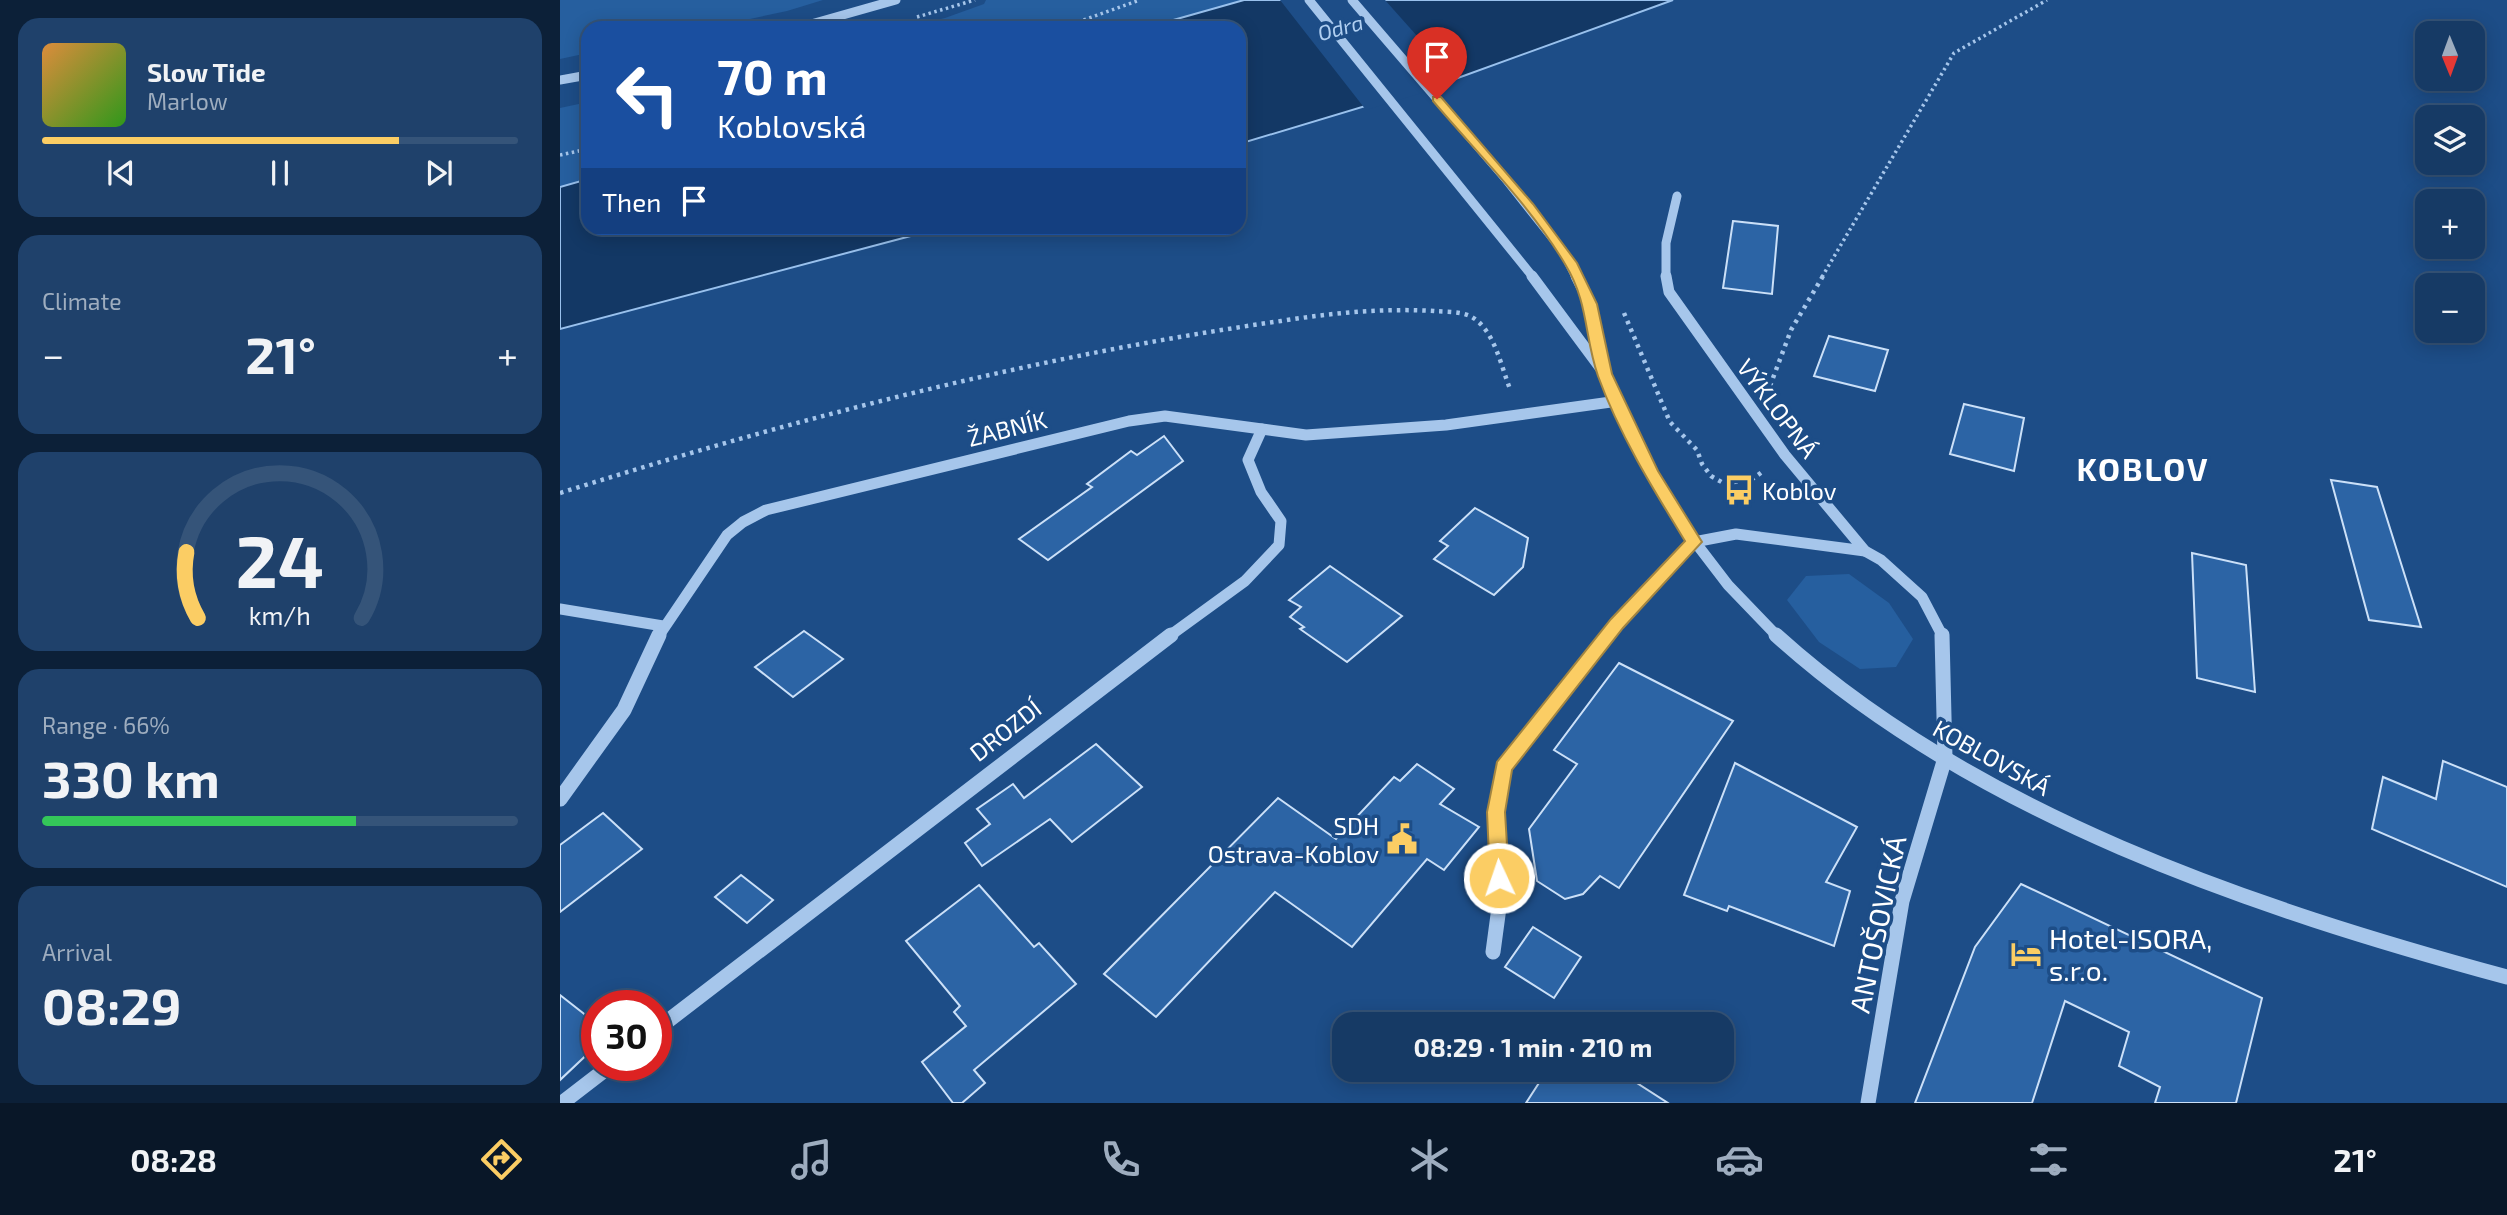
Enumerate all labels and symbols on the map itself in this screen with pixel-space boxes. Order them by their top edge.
water label: Odra [1314,9,1366,45]
north arrow [2415,21,2485,91]
pin [1407,27,1467,99]
street label: VÝKLOPNÁ [1731,353,1825,463]
street label: ŽABNÍK [964,404,1050,452]
district label: KOBLOV [2076,449,2210,487]
bus stop icon: Koblov [1722,473,1756,507]
place label: Koblov [1762,476,1837,505]
street label: DROZDÍ [964,693,1047,767]
street label: KOBLOVSKÁ [1928,713,2056,801]
place label: SDH Ostrava-Koblov [1208,811,1379,868]
public building icon: SDH Ostrava-Koblov [1385,822,1419,856]
street label: ANTOŠOVICKÁ [1842,832,1912,1016]
position arrow [1462,841,1536,915]
place label: Hotel-ISORA, s.r.o. [2049,921,2213,987]
hotel icon: Hotel-ISORA, s.r.o. [2009,937,2043,971]
speed limit sign: 30 [581,990,672,1081]

